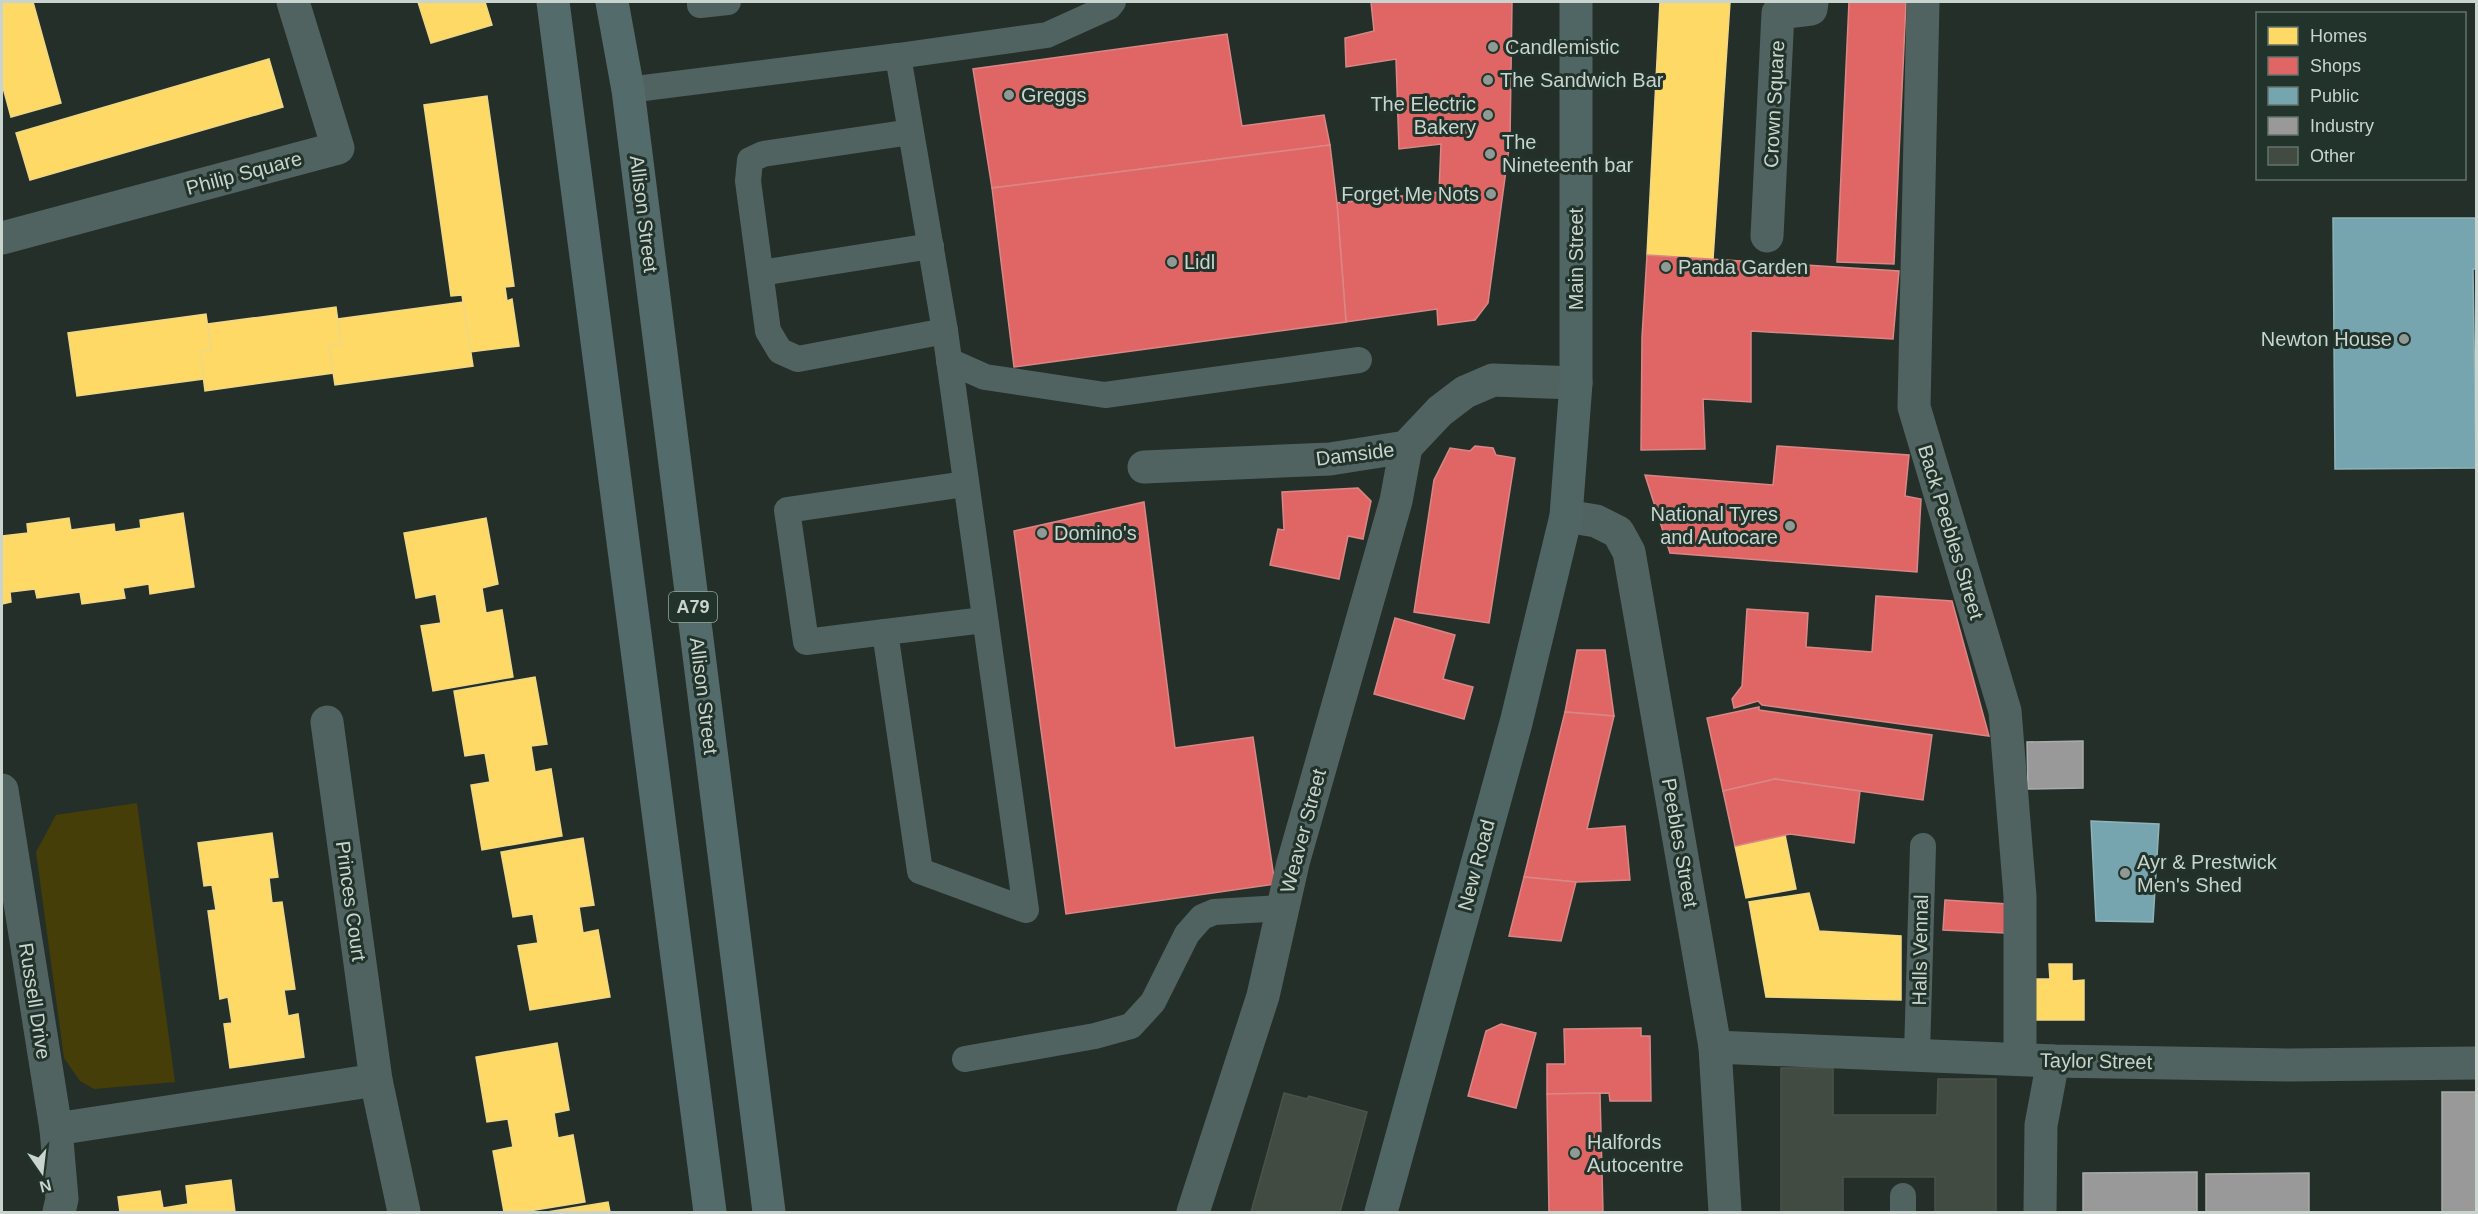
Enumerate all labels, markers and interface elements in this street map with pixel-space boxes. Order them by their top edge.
legend [2256,12,2466,180]
text: Homes [2310,26,2367,46]
place label: Candlemistic [1505,36,1619,58]
marker: Candlemistic [1486,40,1500,54]
street label: Crown Square [1760,40,1788,168]
text: Shops [2310,56,2361,76]
place label: The Sandwich Bar [1500,69,1664,91]
marker: The Sandwich Bar [1481,73,1495,87]
place label: Greggs [1021,84,1087,106]
text: Public [2310,86,2359,106]
marker: Greggs [1002,88,1016,102]
place label: The Electric Bakery [1370,93,1476,138]
marker: The Electric Bakery [1481,108,1495,122]
text: Industry [2310,116,2374,136]
place label: The Nineteenth bar [1502,131,1634,176]
text: Other [2310,146,2355,166]
street label: Philip Square [184,147,304,199]
marker: The Nineteenth bar [1483,147,1497,161]
street label: Allison Street [626,154,662,274]
place label: Forget Me Nots [1341,183,1479,205]
marker: Forget Me Nots [1484,187,1498,201]
street label: Main Street [1565,207,1587,310]
place label: Lidl [1184,251,1215,273]
marker: Lidl [1165,255,1179,269]
place label: Panda Garden [1678,256,1808,278]
marker: Panda Garden [1659,260,1673,274]
place label: Newton House [2261,328,2392,350]
marker: Newton House [2397,332,2411,346]
street label: Damside [1314,438,1396,470]
street label: Back Peebles Street [1914,442,1988,622]
place label: National Tyres and Autocare [1651,503,1778,548]
marker: National Tyres and Autocare [1783,519,1797,533]
place label: Domino's [1054,522,1137,544]
marker: Domino's [1035,526,1049,540]
road number: A79 [669,592,717,622]
street label: Allison Street [686,636,722,756]
street label: Weaver Street [1276,766,1330,895]
street label: Peebles Street [1658,776,1702,910]
street label: New Road [1453,817,1499,913]
street label: Princes Court [332,839,370,963]
place label: Ayr & Prestwick Men's Shed [2137,851,2278,896]
marker: Ayr & Prestwick Men's Shed [2118,866,2132,880]
street label: Halls Vennal [1908,894,1932,1006]
street label: Russell Drive [15,941,55,1061]
street label: Taylor Street [2040,1049,2153,1073]
place label: Halfords Autocentre [1587,1131,1684,1176]
north arrow [12,1142,72,1202]
marker: Halfords Autocentre [1568,1146,1582,1160]
text: N [38,1176,53,1196]

